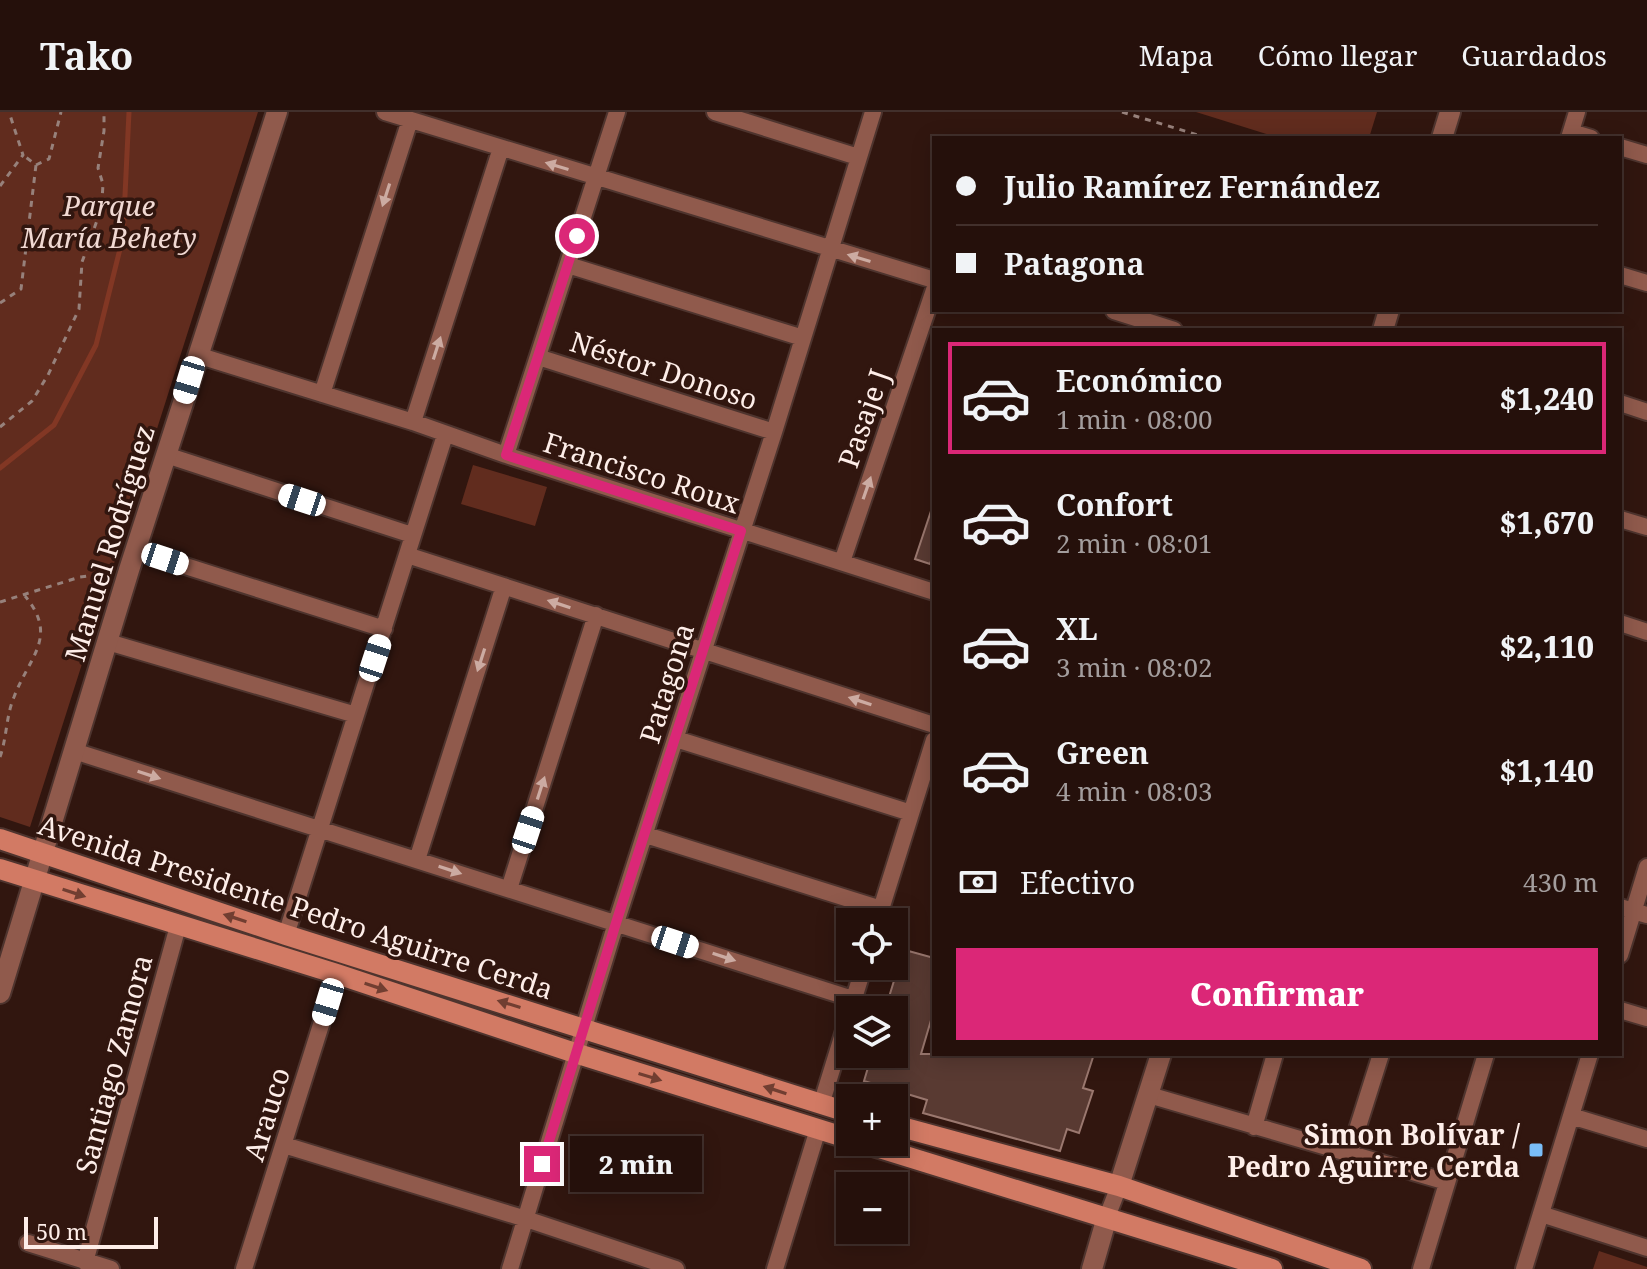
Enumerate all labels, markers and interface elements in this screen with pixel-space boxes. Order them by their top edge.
text: Tako [40,29,133,81]
text: Mapa [1139,36,1214,74]
text: Cómo llegar [1258,36,1417,74]
text: Guardados [1461,36,1607,74]
one-way arrow [545,159,569,172]
text: Julio Ramírez Fernández [1004,166,1380,207]
one-way arrow [379,183,391,207]
park label: Parque María Behety [20,186,197,256]
route start [559,218,595,254]
text: Patagona [1004,243,1145,284]
one-way arrow [847,251,871,263]
street label: Néstor Donoso [565,322,763,418]
one-way arrow [432,335,444,359]
car [171,354,207,406]
text: Económico [1056,360,1223,401]
icon: car [960,362,1032,434]
street label: Pasaje J [828,364,898,472]
text: $1,240 [1500,378,1594,419]
text: 1 min · 08:00 [1056,401,1213,437]
street label: Manuel Rodríguez [55,420,163,666]
street label: Francisco Roux [539,422,746,522]
one-way arrow [861,476,873,500]
car [275,481,329,519]
text: Confort [1056,484,1173,525]
icon: car [960,486,1032,558]
text: $1,670 [1500,502,1594,543]
text: 2 min · 08:01 [1056,525,1213,561]
car [138,540,192,578]
one-way arrow [547,597,571,609]
text: XL [1056,608,1098,649]
icon: car [960,610,1032,682]
street label: Patagona [630,618,702,748]
text: $2,110 [1500,626,1594,667]
car [356,631,394,685]
one-way arrow [474,648,486,672]
text: 3 min · 08:02 [1056,649,1213,685]
one-way arrow [848,694,872,706]
text: Green [1056,732,1149,773]
icon: car [960,734,1032,806]
text: $1,140 [1500,750,1594,791]
one-way arrow [137,769,161,782]
text: 4 min · 08:03 [1056,773,1213,809]
one-way arrow [536,776,548,800]
car [509,803,547,857]
street label: Avenida Presidente Pedro Aguirre Cerda [34,805,558,1007]
icon: cash [956,860,1000,904]
text: Efectivo [1020,862,1135,903]
one-way arrow [438,864,462,877]
text: 430 m [1523,864,1598,900]
one-way arrow [63,887,87,899]
map controls [836,908,908,1244]
button: locate [836,908,908,980]
one-way arrow [222,911,246,923]
car [648,923,702,961]
button: Confirmar [956,948,1598,1040]
street label: Santiago Zamora [65,950,161,1178]
one-way arrow [713,952,737,964]
car [310,976,346,1028]
one-way arrow [364,981,388,993]
button: layers [836,996,908,1068]
one-way arrow [497,997,521,1010]
street label: Arauco [234,1063,298,1165]
one-way arrow [638,1071,662,1083]
one-way arrow [763,1083,787,1096]
button: + [836,1084,908,1156]
place label: Simon Bolívar / Pedro Aguirre Cerda [1227,1115,1521,1185]
callout: 2 min [570,1136,702,1192]
marker: Simon Bolívar / Pedro Aguirre Cerda [1527,1141,1545,1159]
route end [524,1146,560,1182]
text: 2 min [599,1146,673,1182]
button: − [836,1172,908,1244]
scale bar [24,1213,158,1249]
text: 50 m [36,1216,87,1246]

